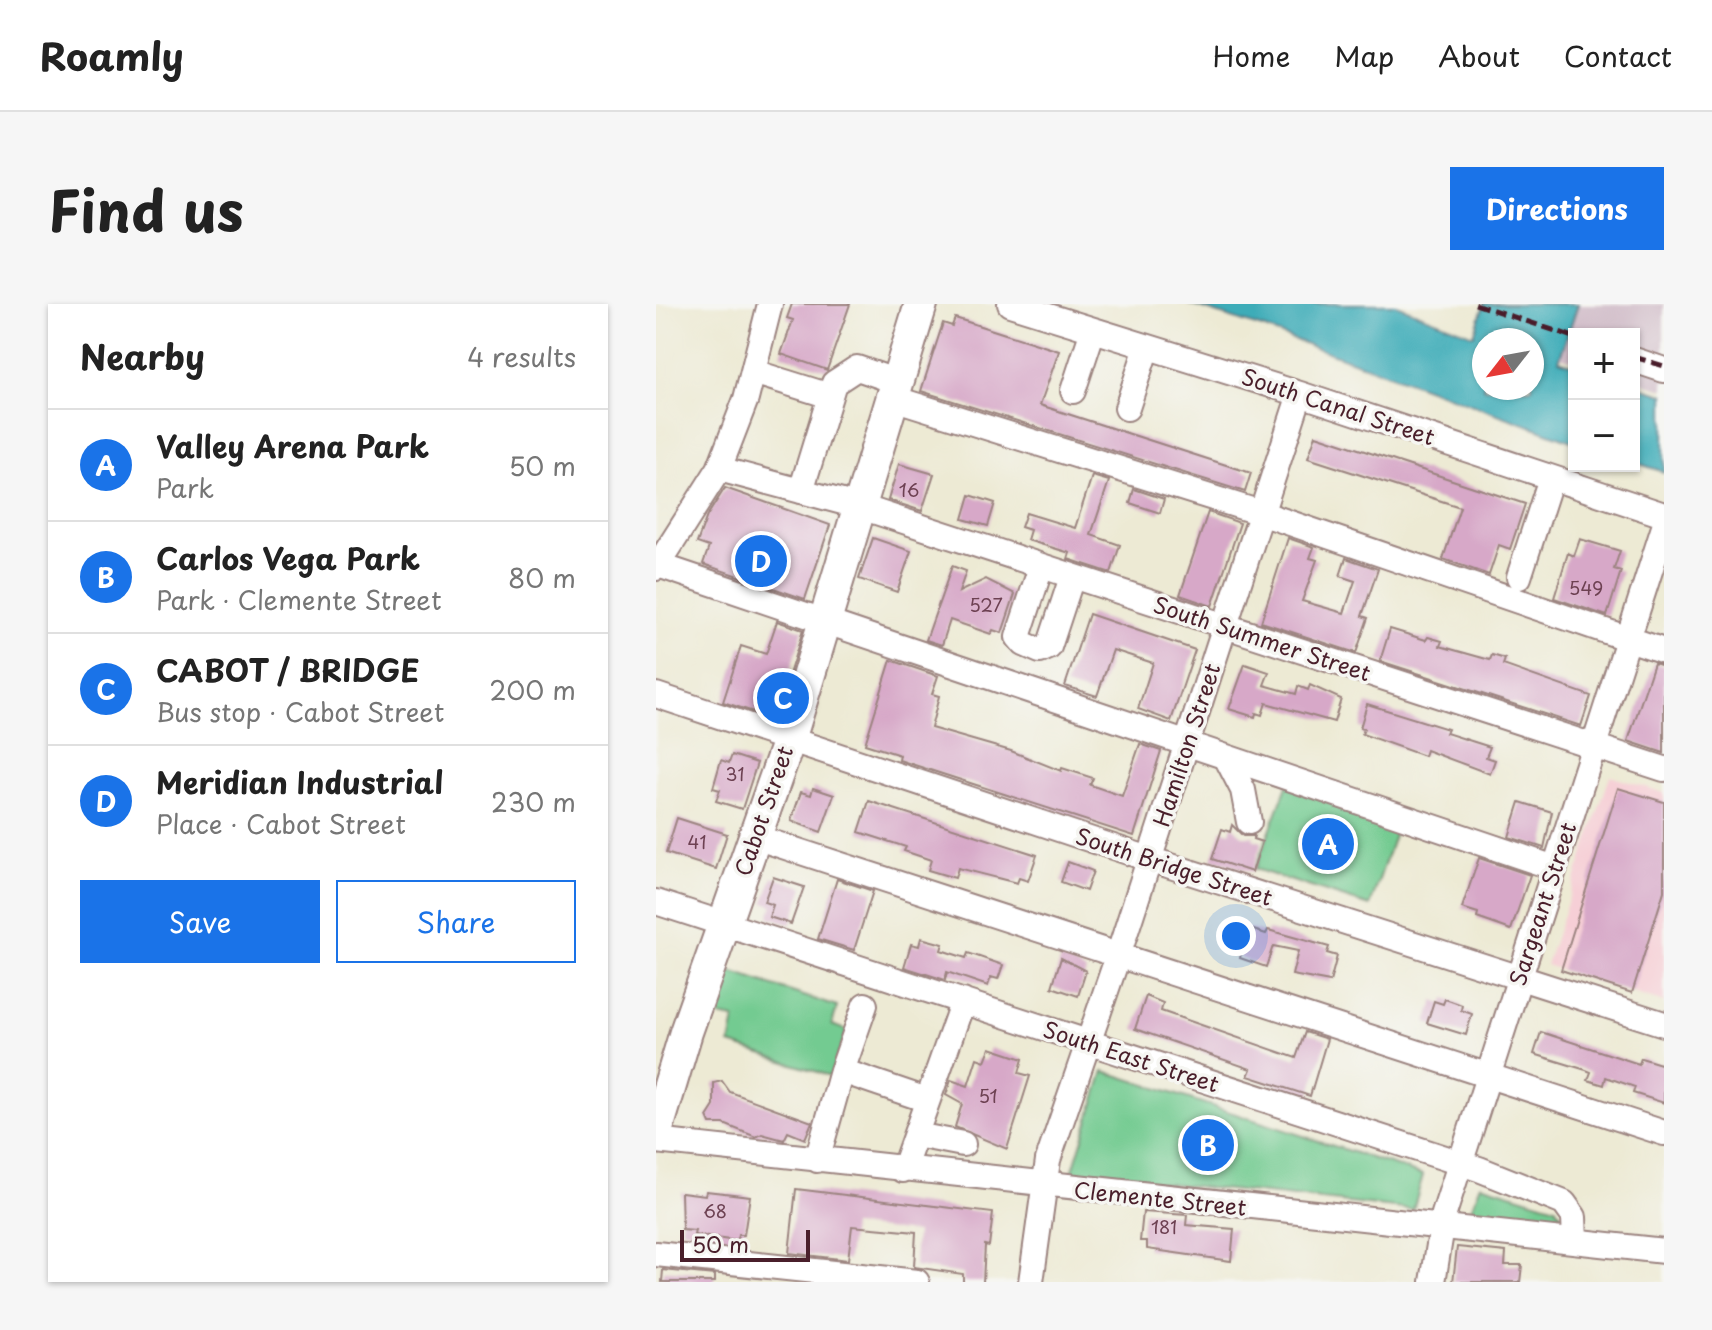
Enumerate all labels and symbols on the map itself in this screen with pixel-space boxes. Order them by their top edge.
north arrow [1472,328,1544,400]
street label: South Canal Street [1238,359,1439,452]
house number: 16 [899,476,919,503]
pin: D [735,531,787,591]
house number: 549 [1569,574,1603,601]
street label: South Summer Street [1150,587,1376,688]
house number: 527 [969,591,1003,618]
street label: Hamilton Street [1144,659,1228,830]
pin: C [757,668,809,728]
street label: Cabot Street [725,741,800,880]
house number: 31 [726,760,744,787]
pin: A [1302,814,1354,874]
street label: South Bridge Street [1072,818,1277,913]
street label: Sargeant Street [1500,818,1583,989]
house number: 41 [688,828,706,855]
your location [1216,916,1256,956]
street label: South East Street [1039,1012,1224,1100]
house number: 51 [978,1082,998,1109]
pin: B [1182,1115,1234,1175]
street label: Clemente Street [1072,1172,1248,1223]
house number: 68 [703,1197,727,1224]
house number: 181 [1151,1213,1177,1240]
scale bar [680,1226,810,1262]

